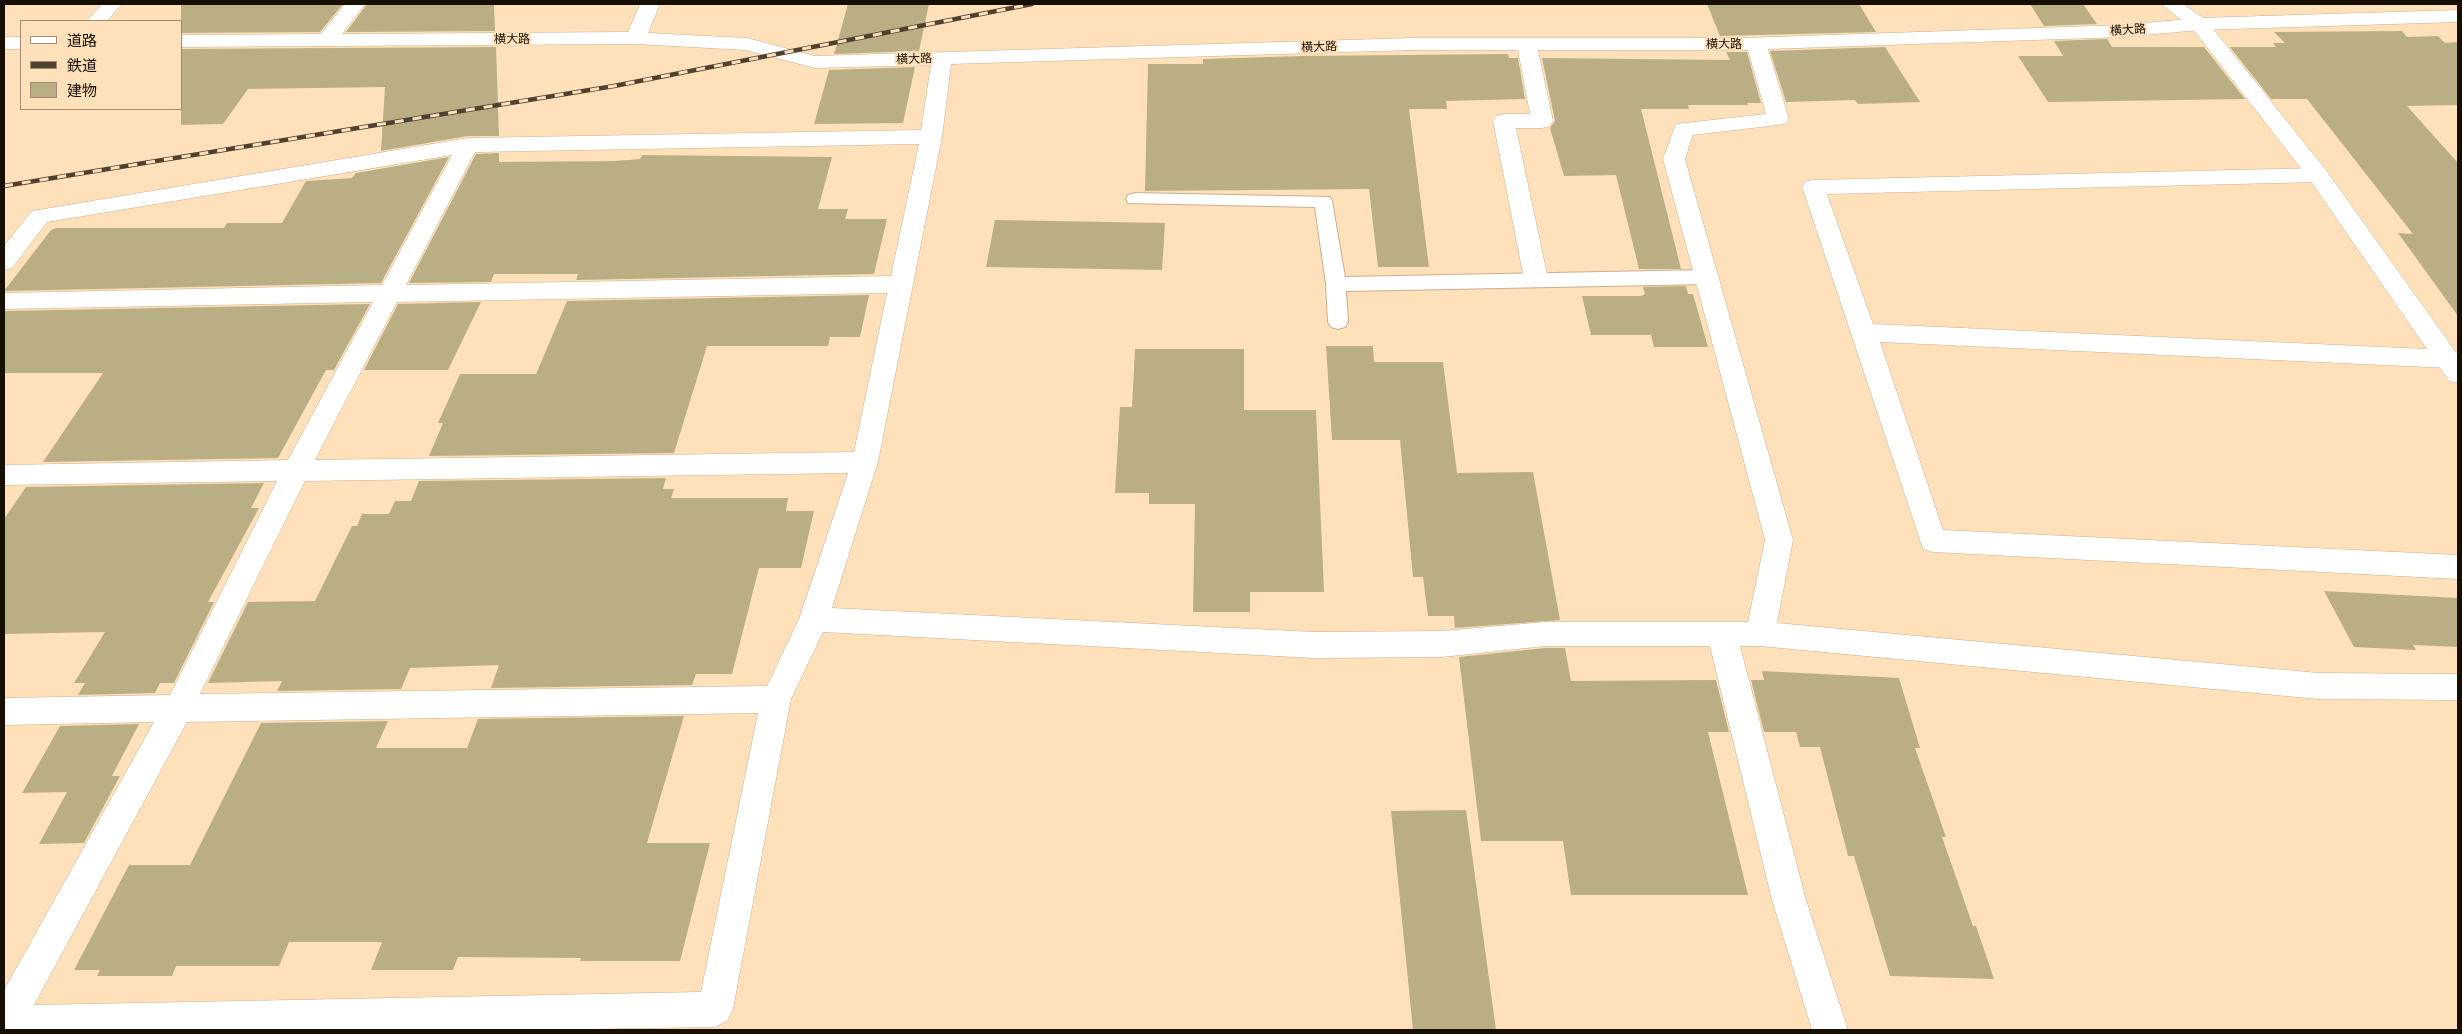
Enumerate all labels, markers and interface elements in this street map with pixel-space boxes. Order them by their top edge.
legend [20,20,182,110]
street label: 横大路 [2110,22,2146,38]
text: 道路 [67,31,97,49]
street label: 横大路 [494,32,530,46]
street label: 横大路 [1706,37,1742,51]
street label: 横大路 [1301,39,1337,55]
street label: 横大路 [896,51,932,67]
text: 鉄道 [67,56,97,74]
text: 建物 [67,81,97,99]

